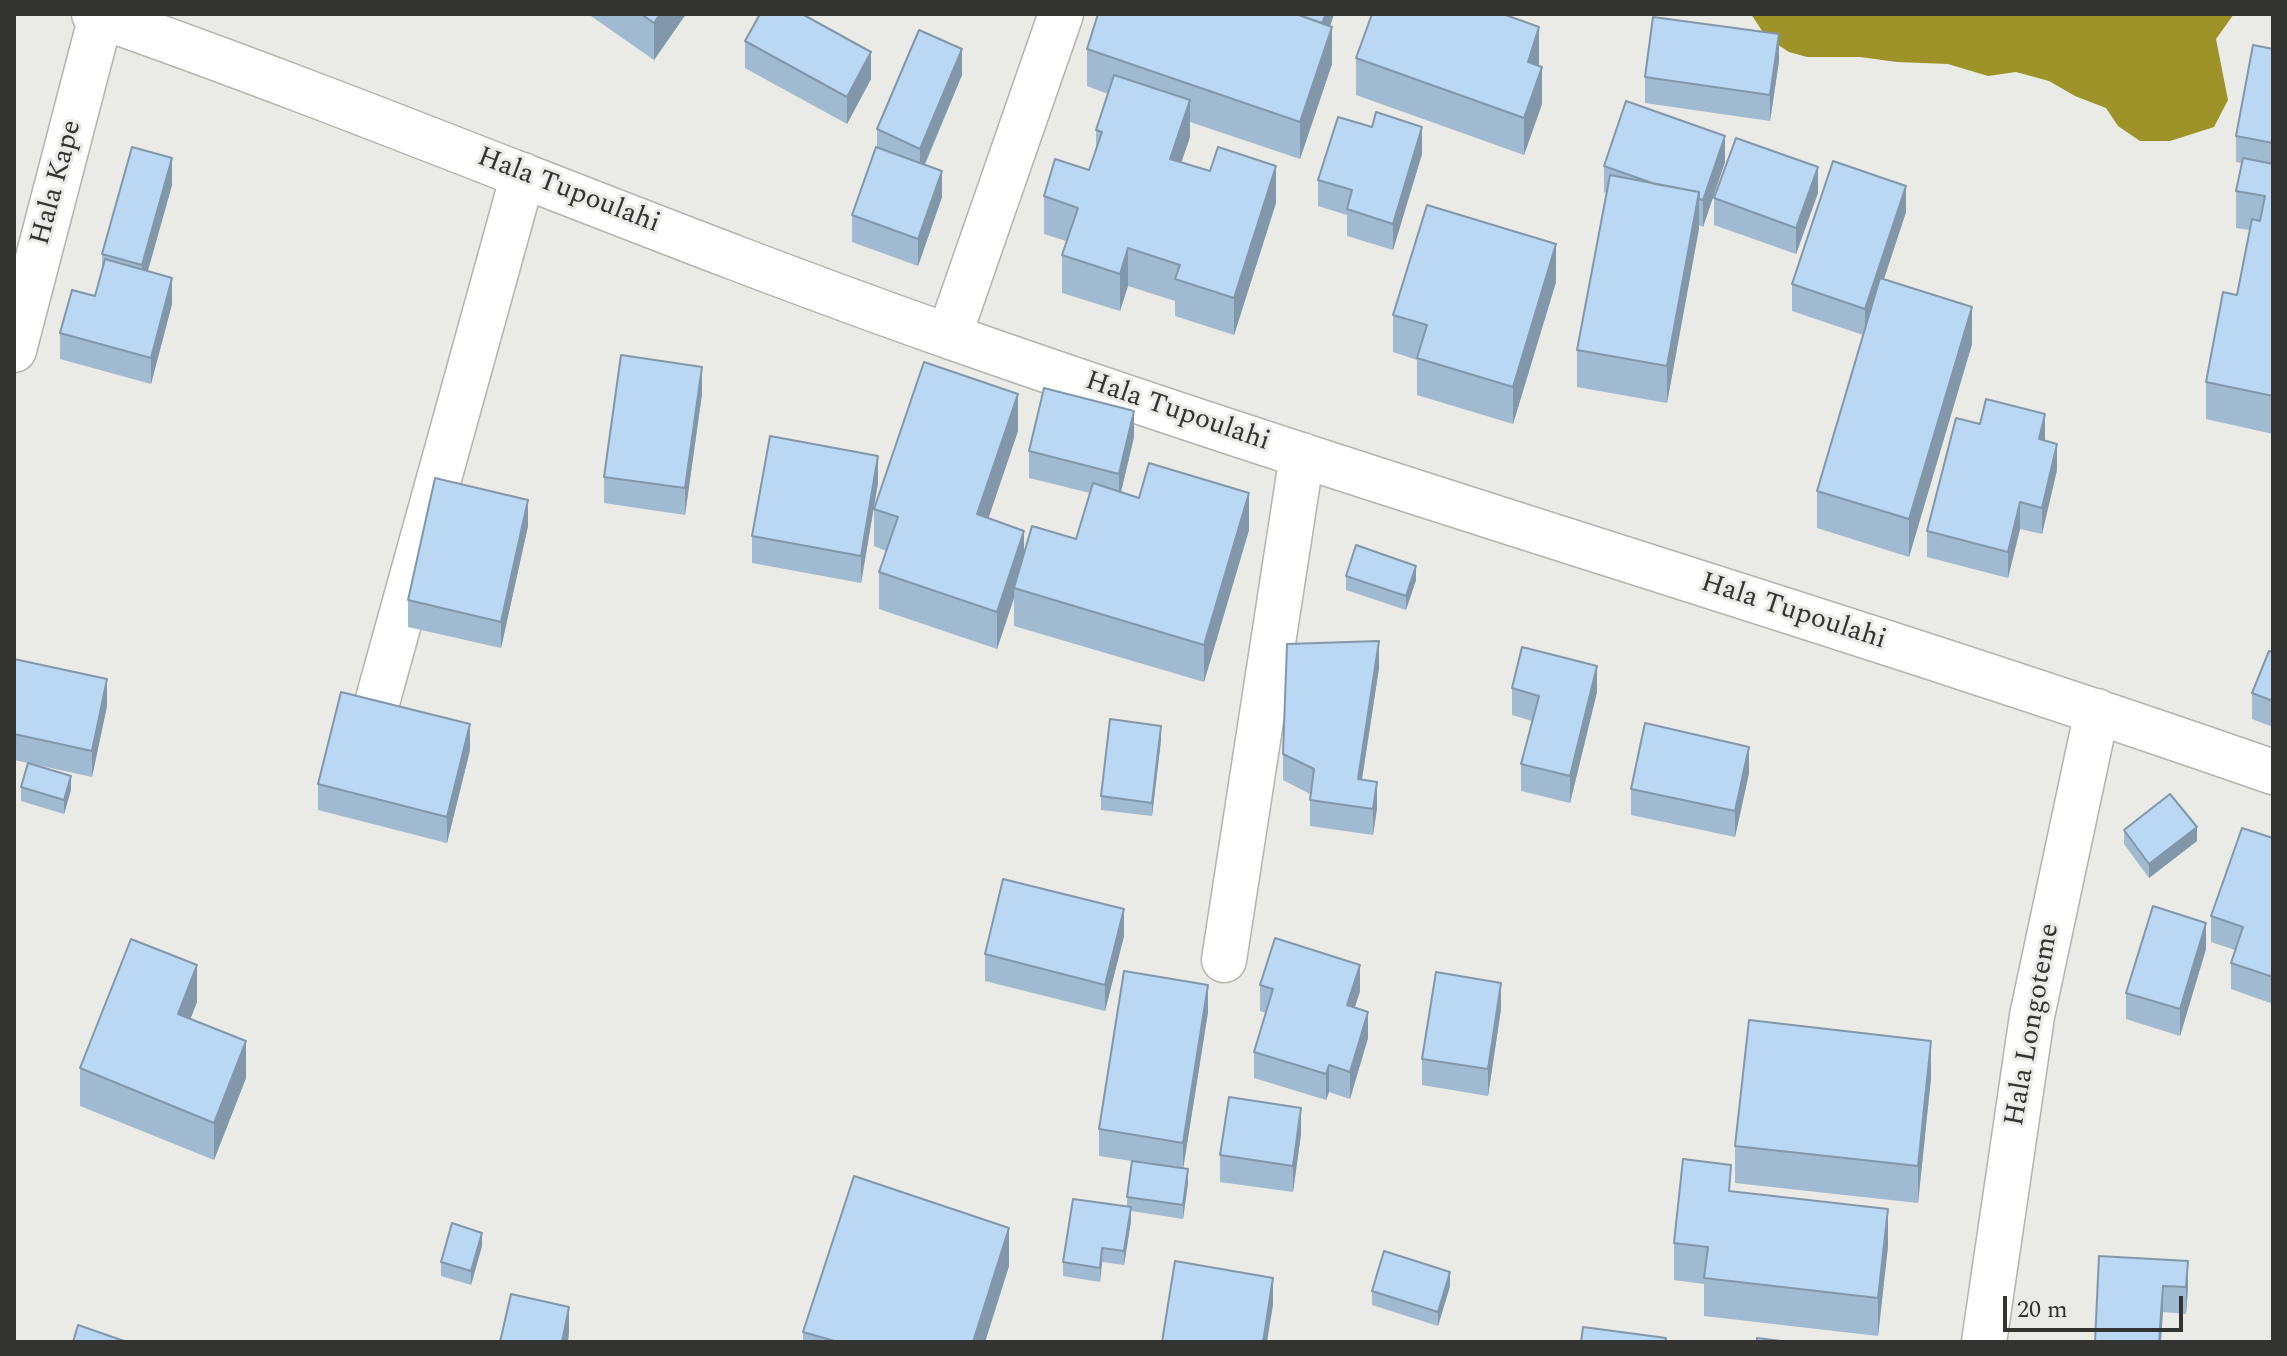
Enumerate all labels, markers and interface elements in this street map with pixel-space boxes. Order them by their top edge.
street label: Hala Kape [25,117,91,249]
street label: Hala Tupoulahi [472,142,664,242]
street label: Hala Tupoulahi [1080,366,1274,460]
street label: Hala Tupoulahi [1696,567,1890,659]
street label: Hala Longoteme [2000,921,2068,1129]
scale bar [2007,1280,2187,1330]
text: 20 m [2017,1292,2068,1328]

